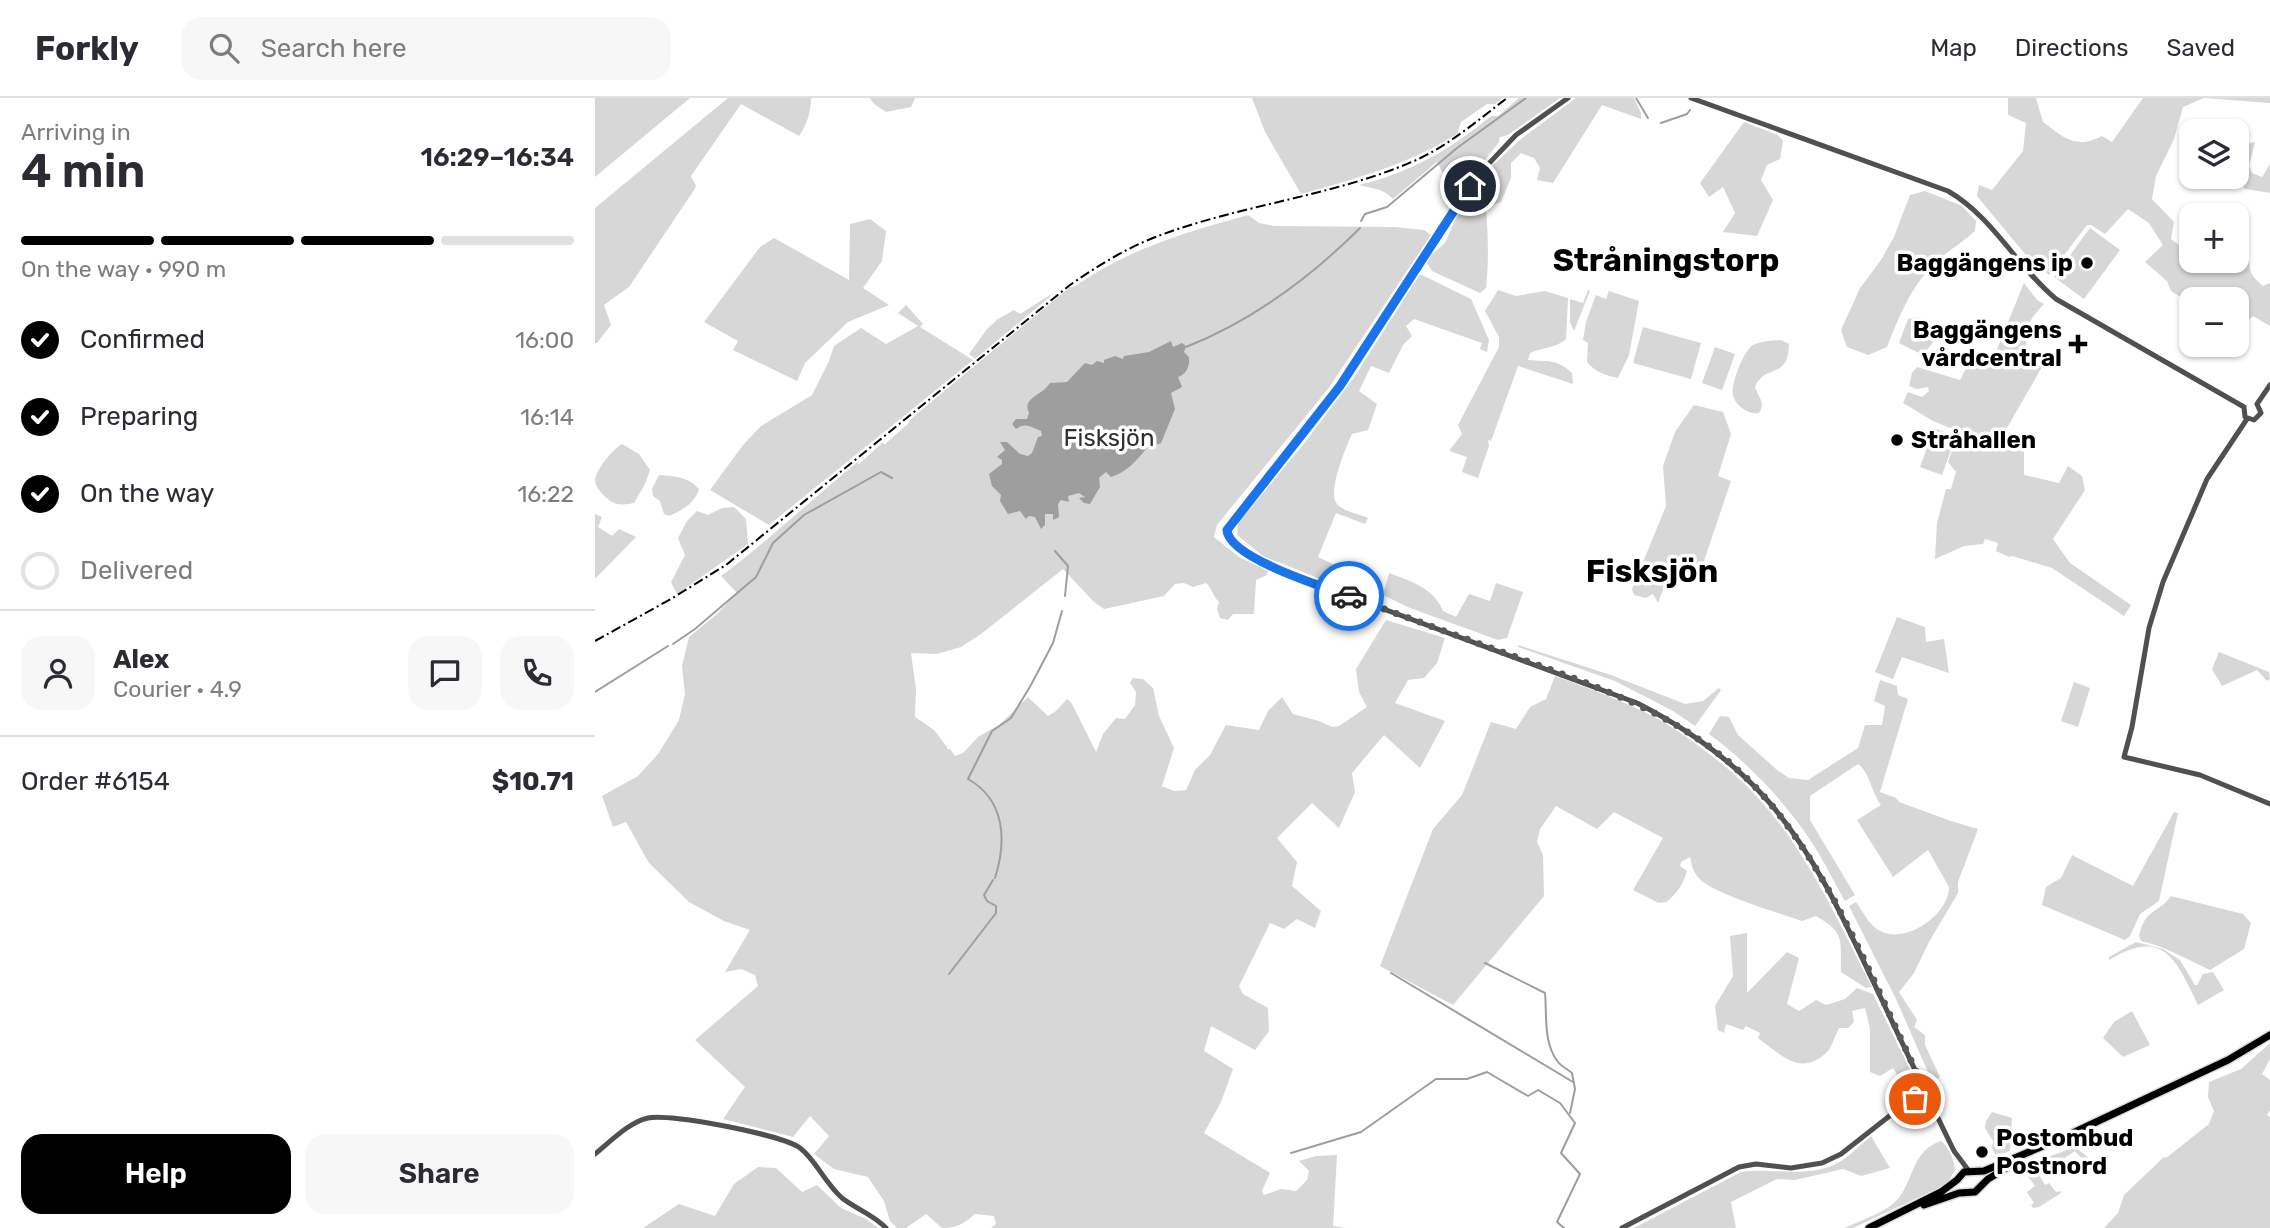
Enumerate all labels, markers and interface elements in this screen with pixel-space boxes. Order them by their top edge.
search box [181,17,671,80]
text: Forkly [35,29,139,68]
icon: search [205,29,243,67]
text: Search here [261,33,407,64]
text: Map [1930,34,1977,62]
text: Directions [2015,34,2128,62]
text: Saved [2166,34,2235,62]
text: Arriving in [21,118,131,146]
map controls [2179,119,2249,357]
button: layers [2179,119,2249,189]
text: 16:29–16:34 [420,142,574,173]
text: 4 min [21,144,145,199]
pin [1440,156,1500,216]
icon: home [1451,167,1489,205]
button: + [2179,203,2249,273]
district label: Stråningstorp [1553,241,1779,279]
place label: Baggängens ip [1897,249,2073,277]
text: On the way · 990 m [21,255,226,283]
marker: Baggängens ip [2079,255,2095,271]
button: − [2179,287,2249,357]
place label: Baggängens vårdcentral [1913,316,2062,372]
icon: check [21,321,59,359]
text: Confirmed [80,324,205,355]
text: 16:00 [515,326,574,354]
marker: Baggängens vårdcentral [2068,334,2088,354]
icon: check [21,398,59,436]
text: Preparing [80,401,198,432]
text: 16:14 [520,403,574,431]
park label: Fisksjön [1064,424,1154,452]
place label: Stråhallen [1911,426,2036,454]
marker: Stråhallen [1889,432,1905,448]
icon: check [21,475,59,513]
text: On the way [80,478,214,509]
text: 16:22 [517,480,574,508]
district label: Fisksjön [1586,552,1718,590]
text: Delivered [80,555,193,586]
courier [1314,561,1384,631]
icon: car [1330,577,1368,615]
button: person [21,636,95,710]
button: chat [408,636,482,710]
button: phone [500,636,574,710]
text: Alex [113,644,169,675]
text: Courier · 4.9 [113,675,242,703]
text: Order #6154 [21,766,170,797]
text: $10.71 [492,766,574,797]
pin [1885,1069,1945,1129]
icon: bag [1896,1080,1934,1118]
place label: Postombud Postnord [1996,1124,2133,1180]
button: Help [21,1134,291,1214]
button: Share [305,1134,574,1214]
marker: Postombud Postnord [1974,1144,1990,1160]

